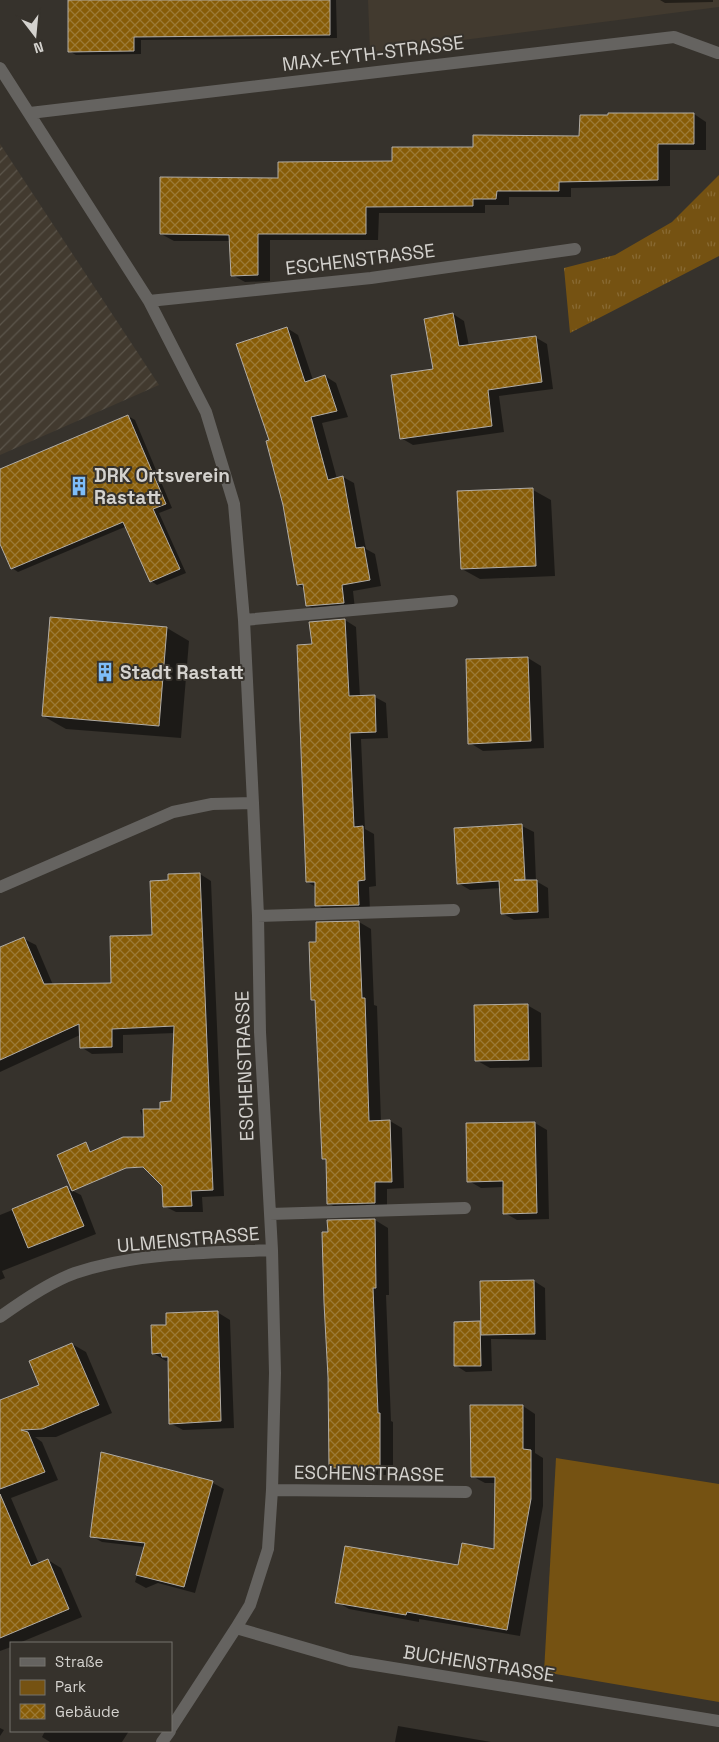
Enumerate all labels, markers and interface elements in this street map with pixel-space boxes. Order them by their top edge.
north arrow [10,10,60,60]
street label: MAX-EYTH-STRASSE [281,30,465,77]
text: N [32,38,46,57]
street label: ESCHENSTRASSE [284,238,436,281]
place label: DRK Ortsverein Rastatt [94,463,230,510]
building icon: DRK Ortsverein Rastatt [68,475,90,497]
place label: Stadt Rastatt [120,660,244,685]
building icon: Stadt Rastatt [94,661,116,683]
street label: ESCHENSTRASSE [229,990,260,1142]
street label: ULMENSTRASSE [116,1221,260,1258]
street label: ESCHENSTRASSE [294,1460,444,1487]
street label: BUCHENSTRASSE [401,1639,557,1688]
legend [10,1642,172,1732]
text: Straße [55,1652,104,1671]
text: Park [55,1677,86,1696]
text: Gebäude [55,1702,120,1721]

